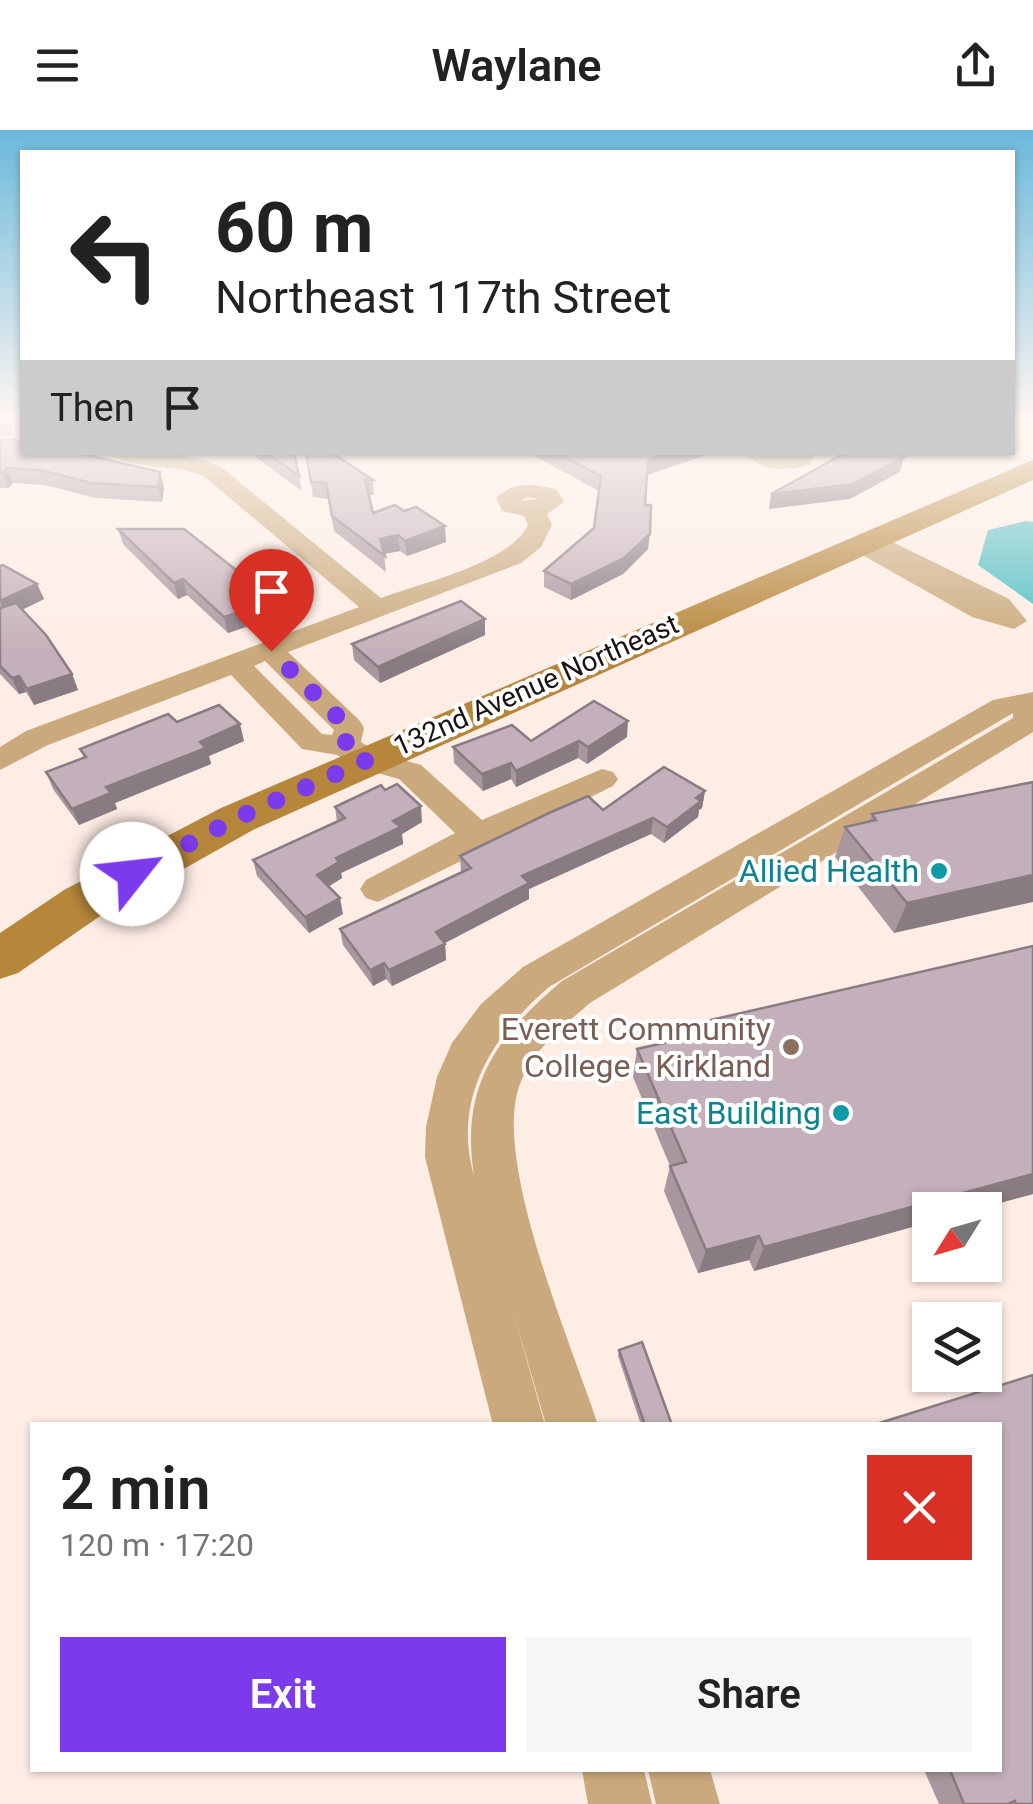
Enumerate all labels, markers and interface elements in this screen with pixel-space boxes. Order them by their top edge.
icon: menu [30,38,85,93]
icon: share [948,38,1003,93]
text: Waylane [431,39,602,92]
text: 60 m [215,187,373,269]
icon: left [50,190,180,320]
text: Northeast 117th Street [215,271,671,324]
icon: arrive [155,380,210,435]
text: Then [50,386,135,430]
pin [229,549,314,652]
icon: arrive [244,564,299,619]
street label: 132nd Avenue Northeast [388,607,684,763]
position arrow [80,822,184,926]
place label: Allied Health [739,852,919,890]
marker: Allied Health [928,860,950,882]
place label: Everett Community College - Kirkland [501,1010,771,1085]
marker: Everett Community College - Kirkland [780,1036,802,1058]
place label: East Building [636,1094,821,1132]
marker: East Building [830,1102,852,1124]
north arrow [912,1192,1002,1282]
map controls [912,1192,1002,1392]
button: layers [912,1302,1002,1392]
text: 2 min [60,1453,210,1524]
button: close [867,1455,972,1560]
text: 120 m · 17:20 [60,1526,254,1564]
button: Exit [60,1637,506,1752]
button: Share [526,1637,972,1752]

